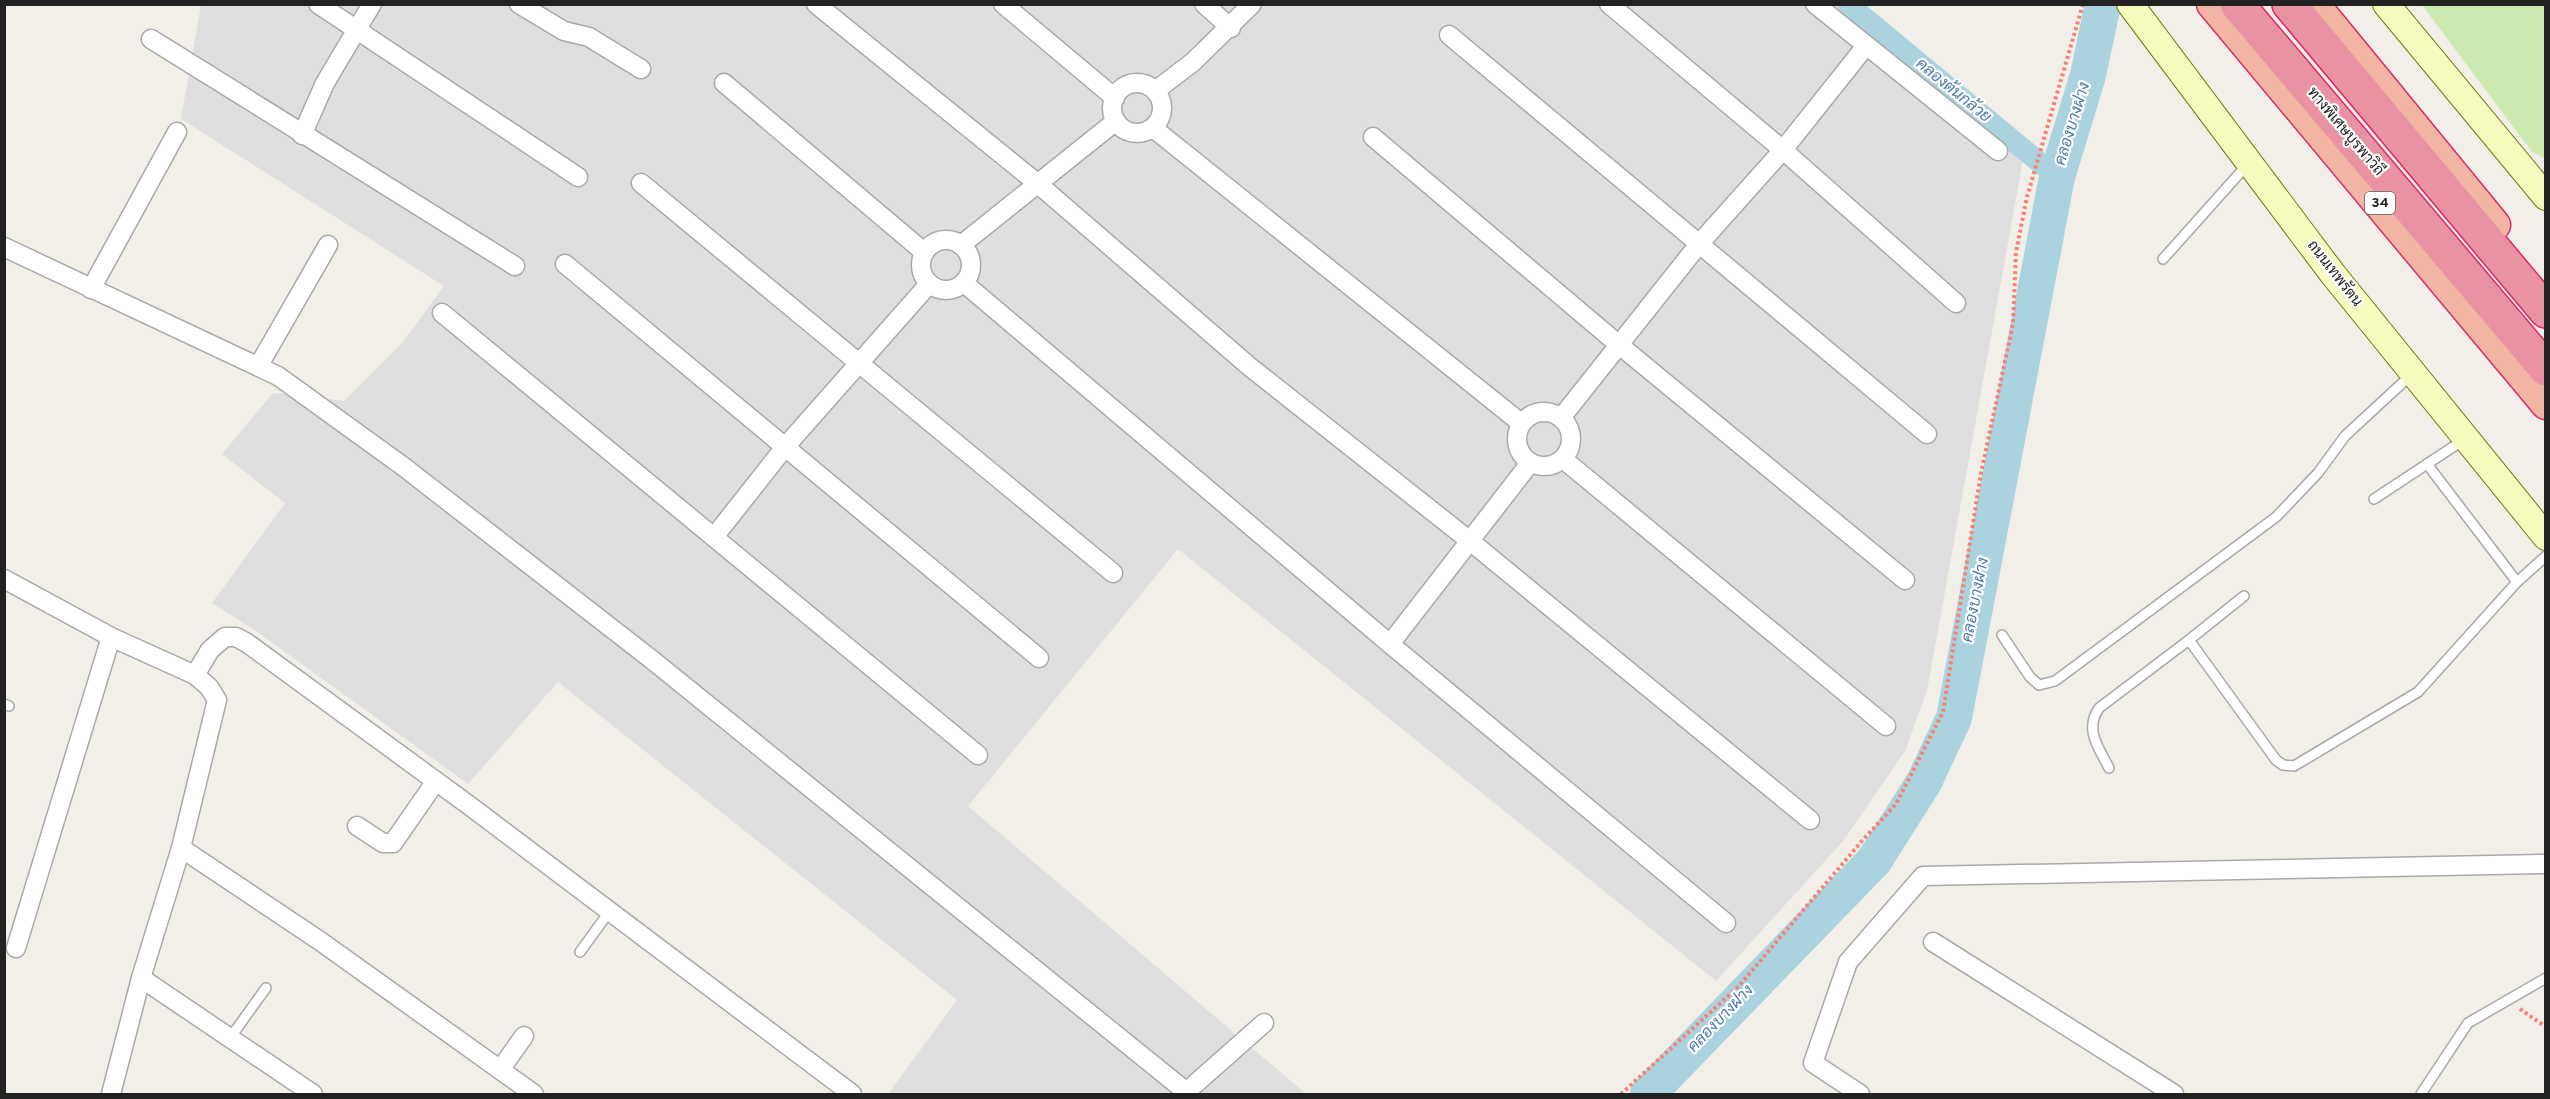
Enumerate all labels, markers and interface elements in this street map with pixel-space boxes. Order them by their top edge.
water label: คลองต้นกล้วย [1911,52,1997,128]
water label: คลองบางฝาง [2051,80,2095,168]
street label: ทางพิเศษบูรพาวิถี [2302,82,2389,180]
road number: 34 [2365,192,2395,214]
street label: ถนนเทพรัตน [2302,236,2367,311]
water label: คลองบางฝาง [1958,556,1994,644]
water label: คลองบางฝาง [1684,981,1758,1057]

